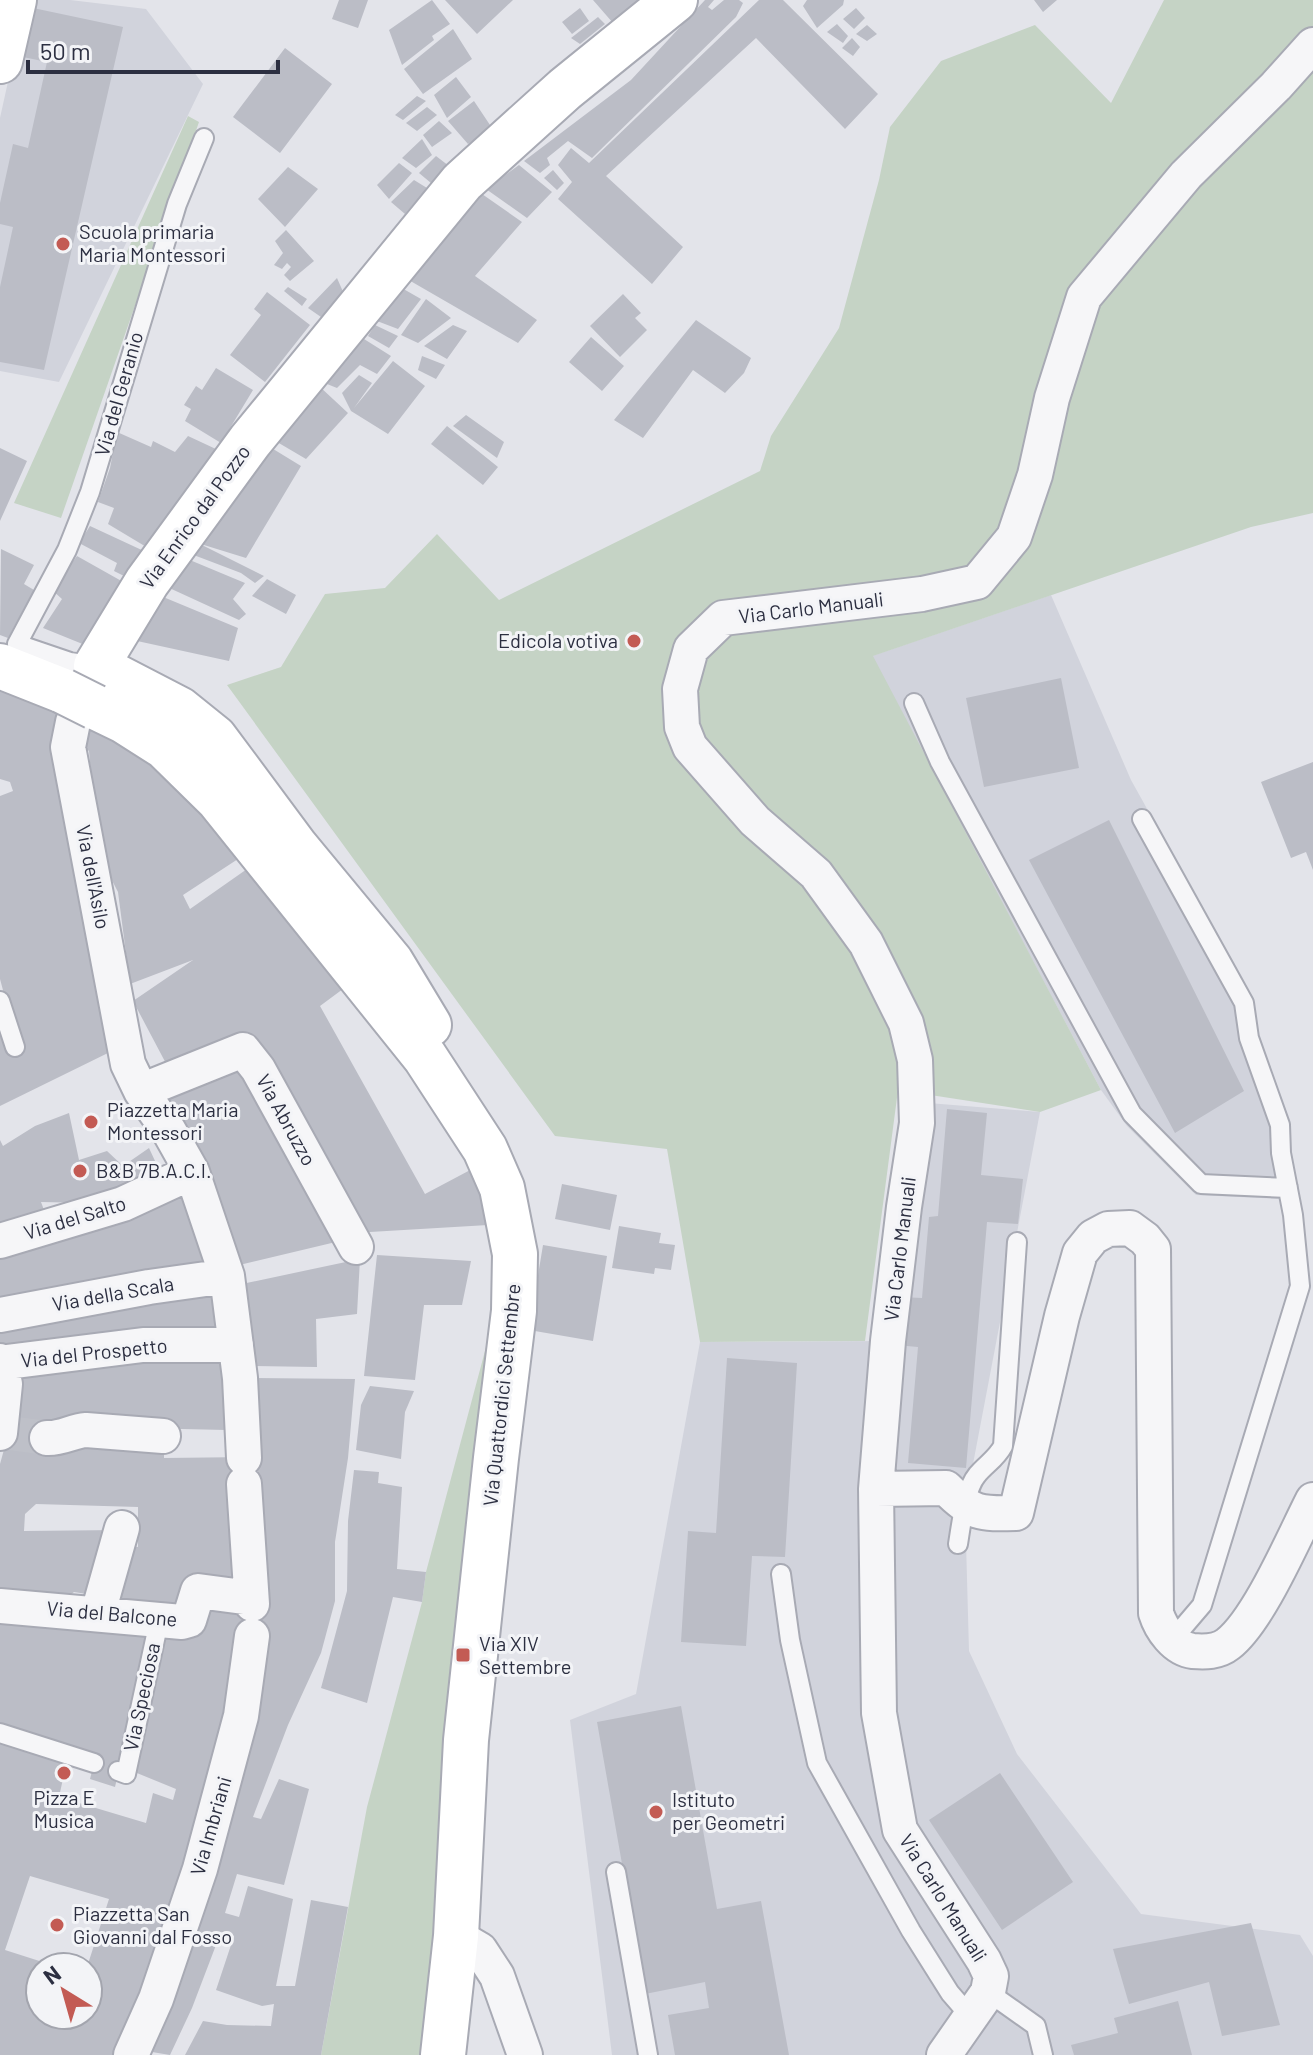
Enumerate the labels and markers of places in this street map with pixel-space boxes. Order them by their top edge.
place label: Scuola primaria Maria Montessori [79,219,226,266]
marker: Scuola primaria Maria Montessori [54,235,72,253]
place label: Edicola votiva [498,628,618,652]
marker: Edicola votiva [625,632,643,650]
place label: Piazzetta Maria Montessori [107,1097,238,1144]
marker: Piazzetta Maria Montessori [82,1113,100,1131]
place label: B&B 7B.A.C.I. [96,1158,212,1182]
marker: B&B 7B.A.C.I. [71,1162,89,1180]
place label: Via XIV Settembre [479,1631,571,1678]
marker: Via XIV Settembre [454,1646,472,1664]
marker: Pizza E Musica [55,1764,73,1782]
place label: Pizza E Musica [33,1785,95,1832]
place label: Istituto per Geometri [672,1787,785,1834]
marker: Istituto per Geometri [647,1803,665,1821]
place label: Piazzetta San Giovanni dal Fosso [73,1901,232,1948]
marker: Piazzetta San Giovanni dal Fosso [48,1916,66,1934]

